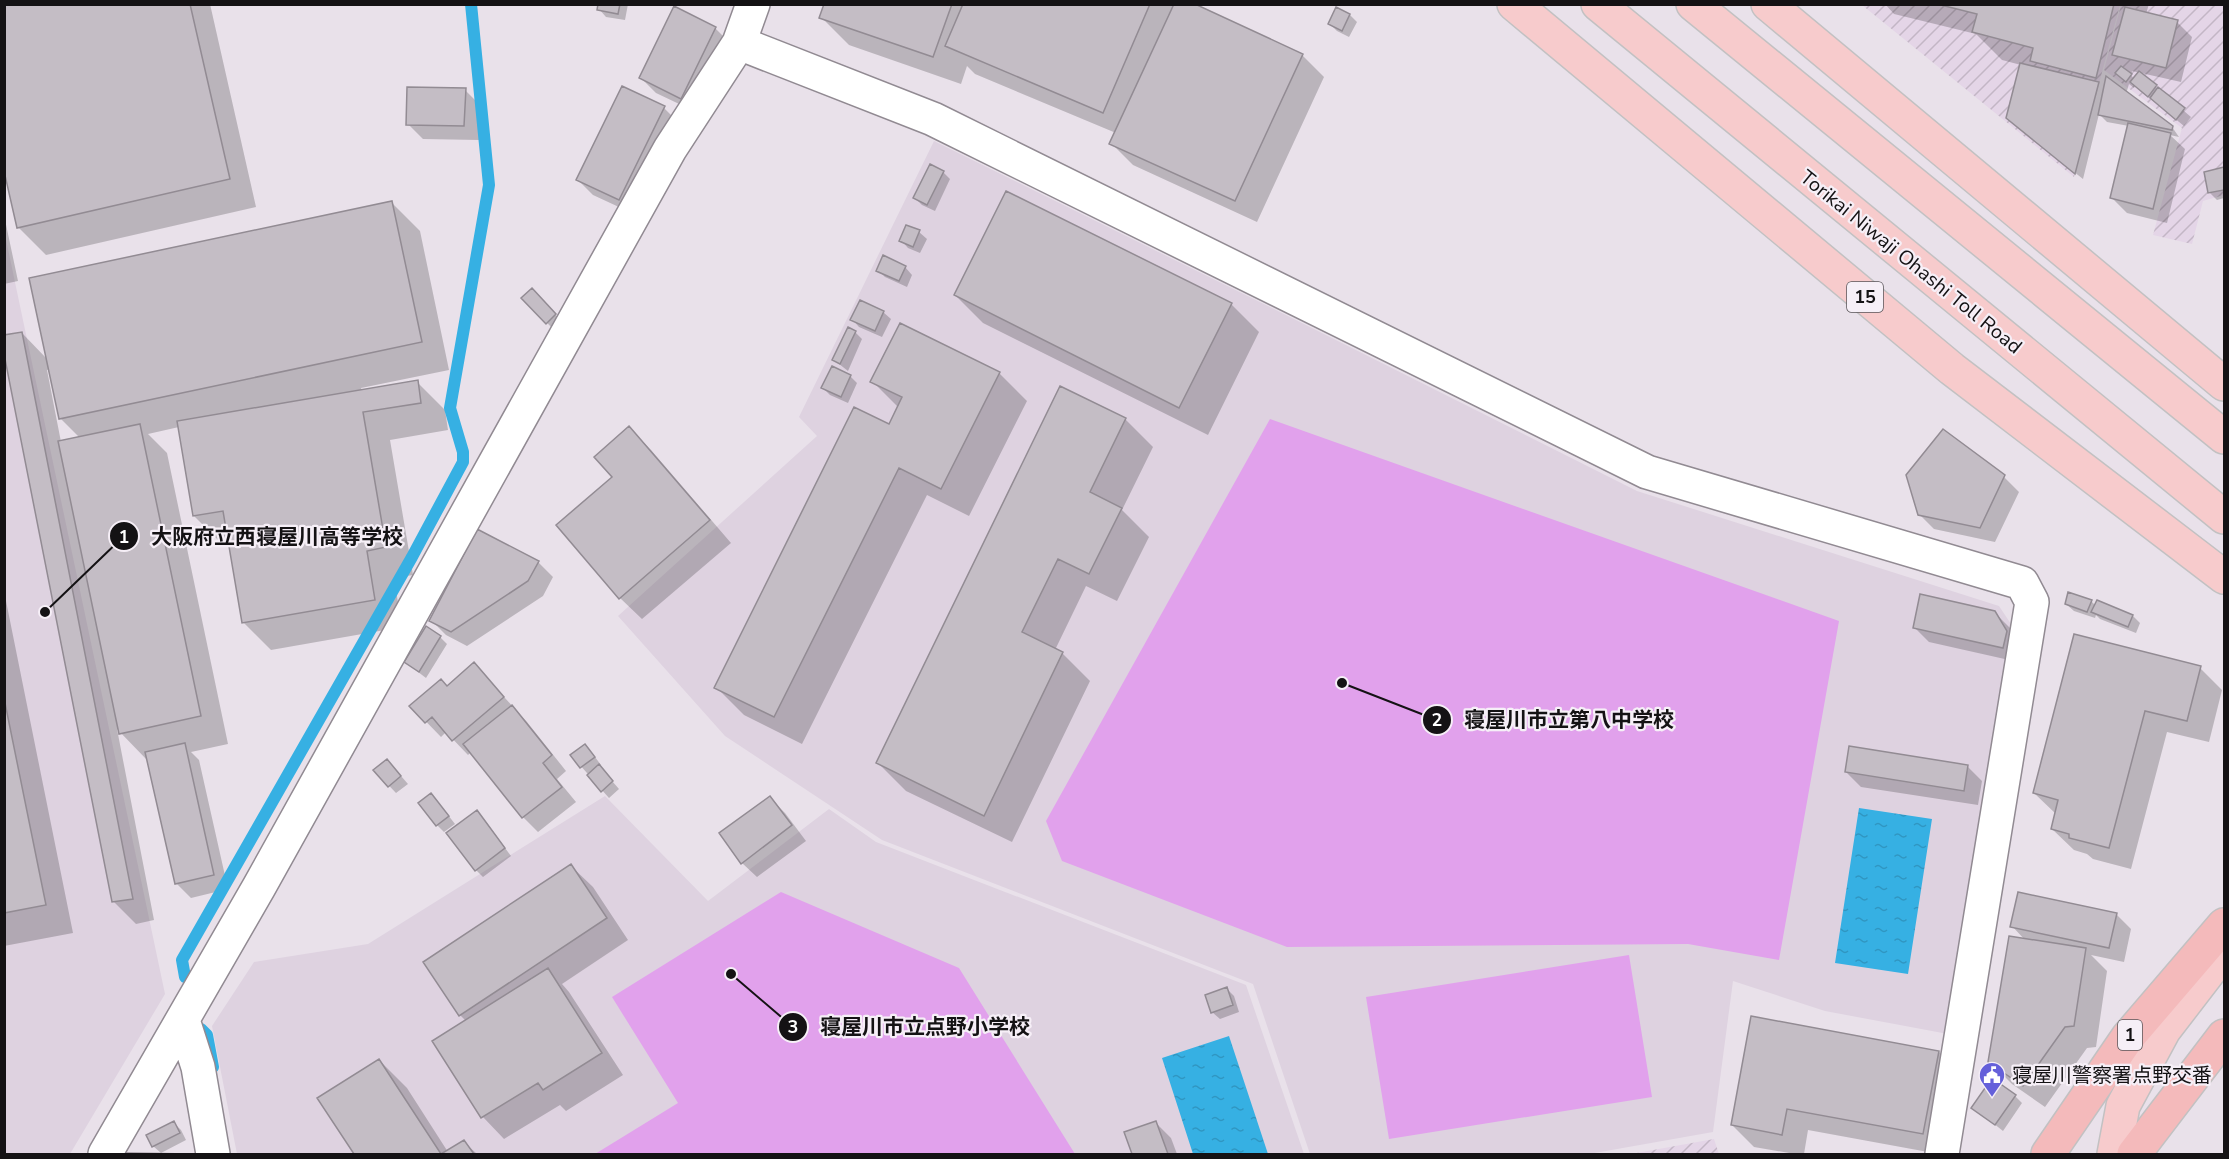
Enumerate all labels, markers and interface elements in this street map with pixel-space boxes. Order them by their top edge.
street label: Torikai Niwaji Ohashi Toll Road [1794,164,2028,360]
road number: 15 [1847,282,1883,312]
callout: 大阪府立西寝屋川高等学校 [109,517,415,556]
text: 大阪府立西寝屋川高等学校 [151,523,403,551]
text: 1 [119,525,129,549]
callout: 寝屋川市立第八中学校 [1422,700,1686,739]
text: 寝屋川市立第八中学校 [1464,706,1674,734]
text: 2 [1432,708,1442,732]
callout: 寝屋川市立点野小学校 [778,1007,1042,1046]
text: 寝屋川市立点野小学校 [820,1013,1030,1041]
text: 3 [788,1015,798,1039]
road number: 1 [2118,1020,2142,1050]
public building icon: 寝屋川警察署点野交番 [1977,1060,2007,1098]
place label: 寝屋川警察署点野交番 [2012,1062,2212,1089]

